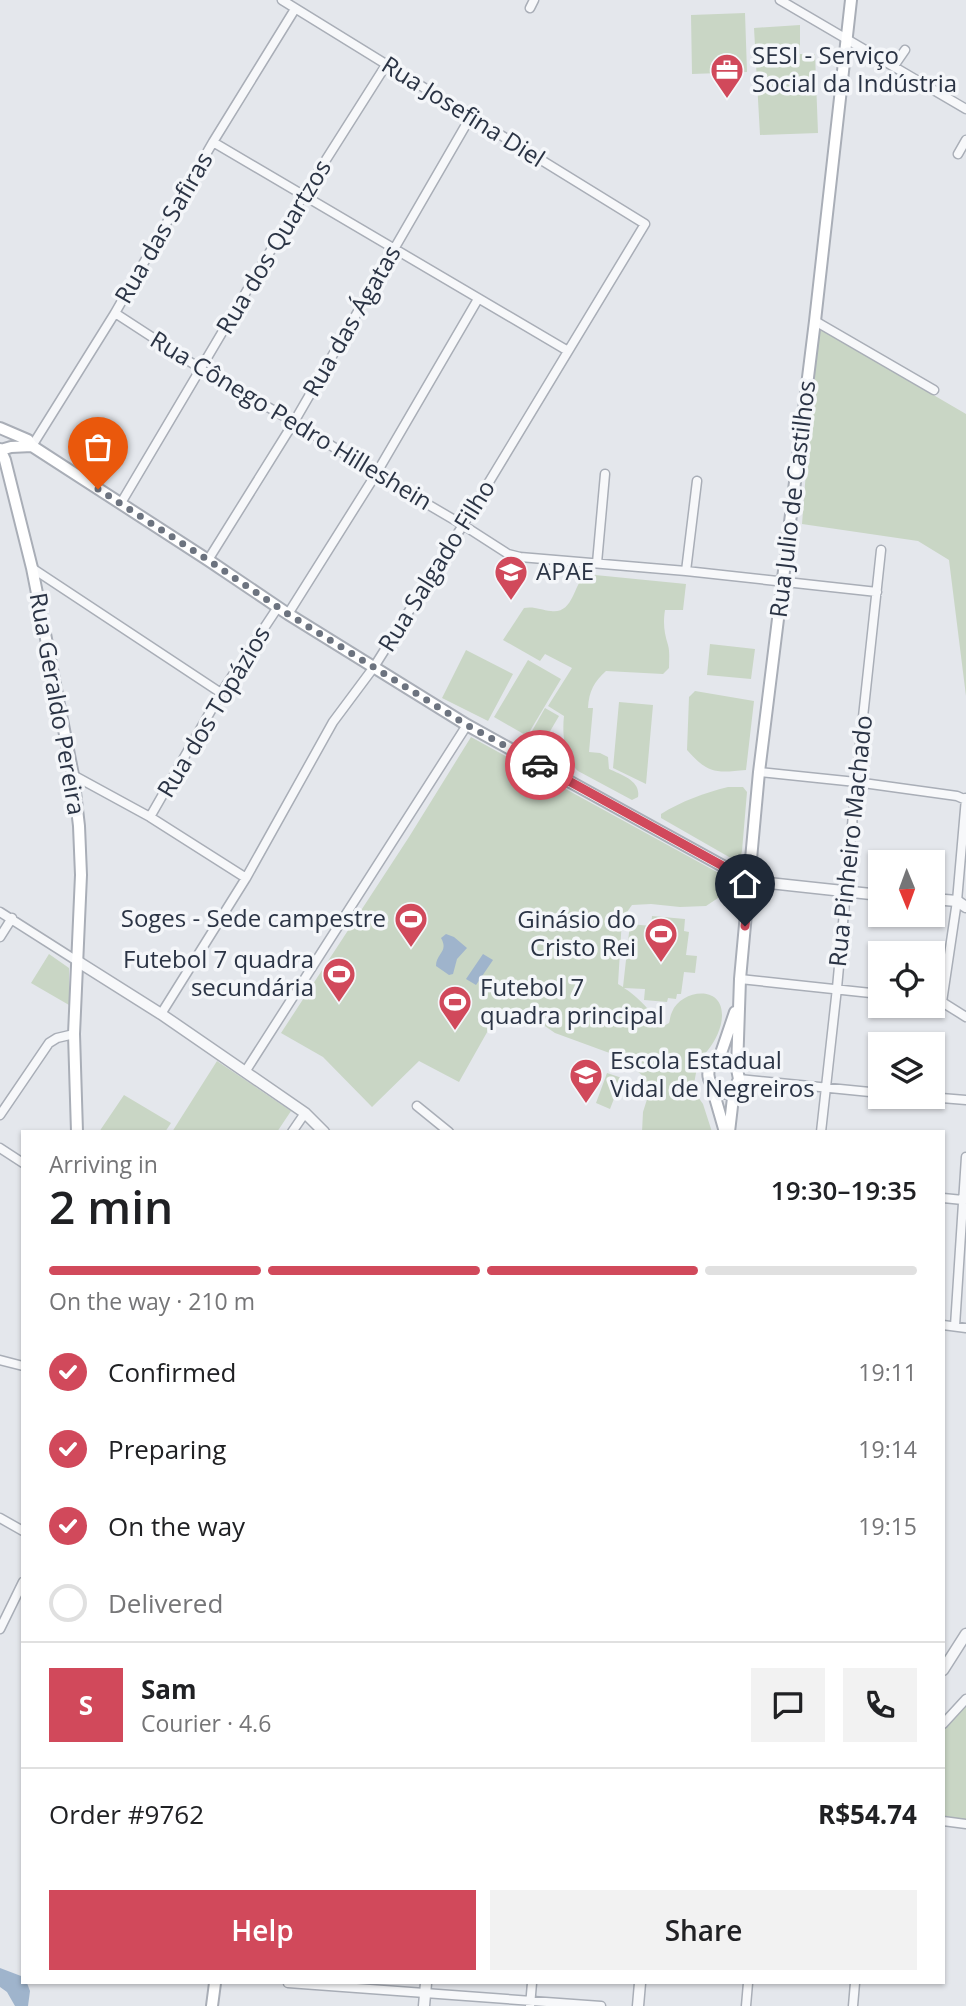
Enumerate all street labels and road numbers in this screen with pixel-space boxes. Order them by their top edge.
street label: Rua Josefina Diel [376,47,552,174]
street label: Rua das Safiras [106,145,219,309]
street label: Rua dos Quartzos [208,153,338,340]
street label: Rua das Ágatas [294,239,407,402]
street label: Rua Cônego Pedro Hilleshein [145,322,439,517]
street label: Rua Julio de Castilhos [761,378,822,619]
street label: Rua Salgado Filho [370,473,502,658]
street label: Rua Geraldo Pereira [23,590,94,817]
street label: Rua dos Topázios [148,619,277,803]
street label: Rua Pinheiro Machado [820,713,879,968]

